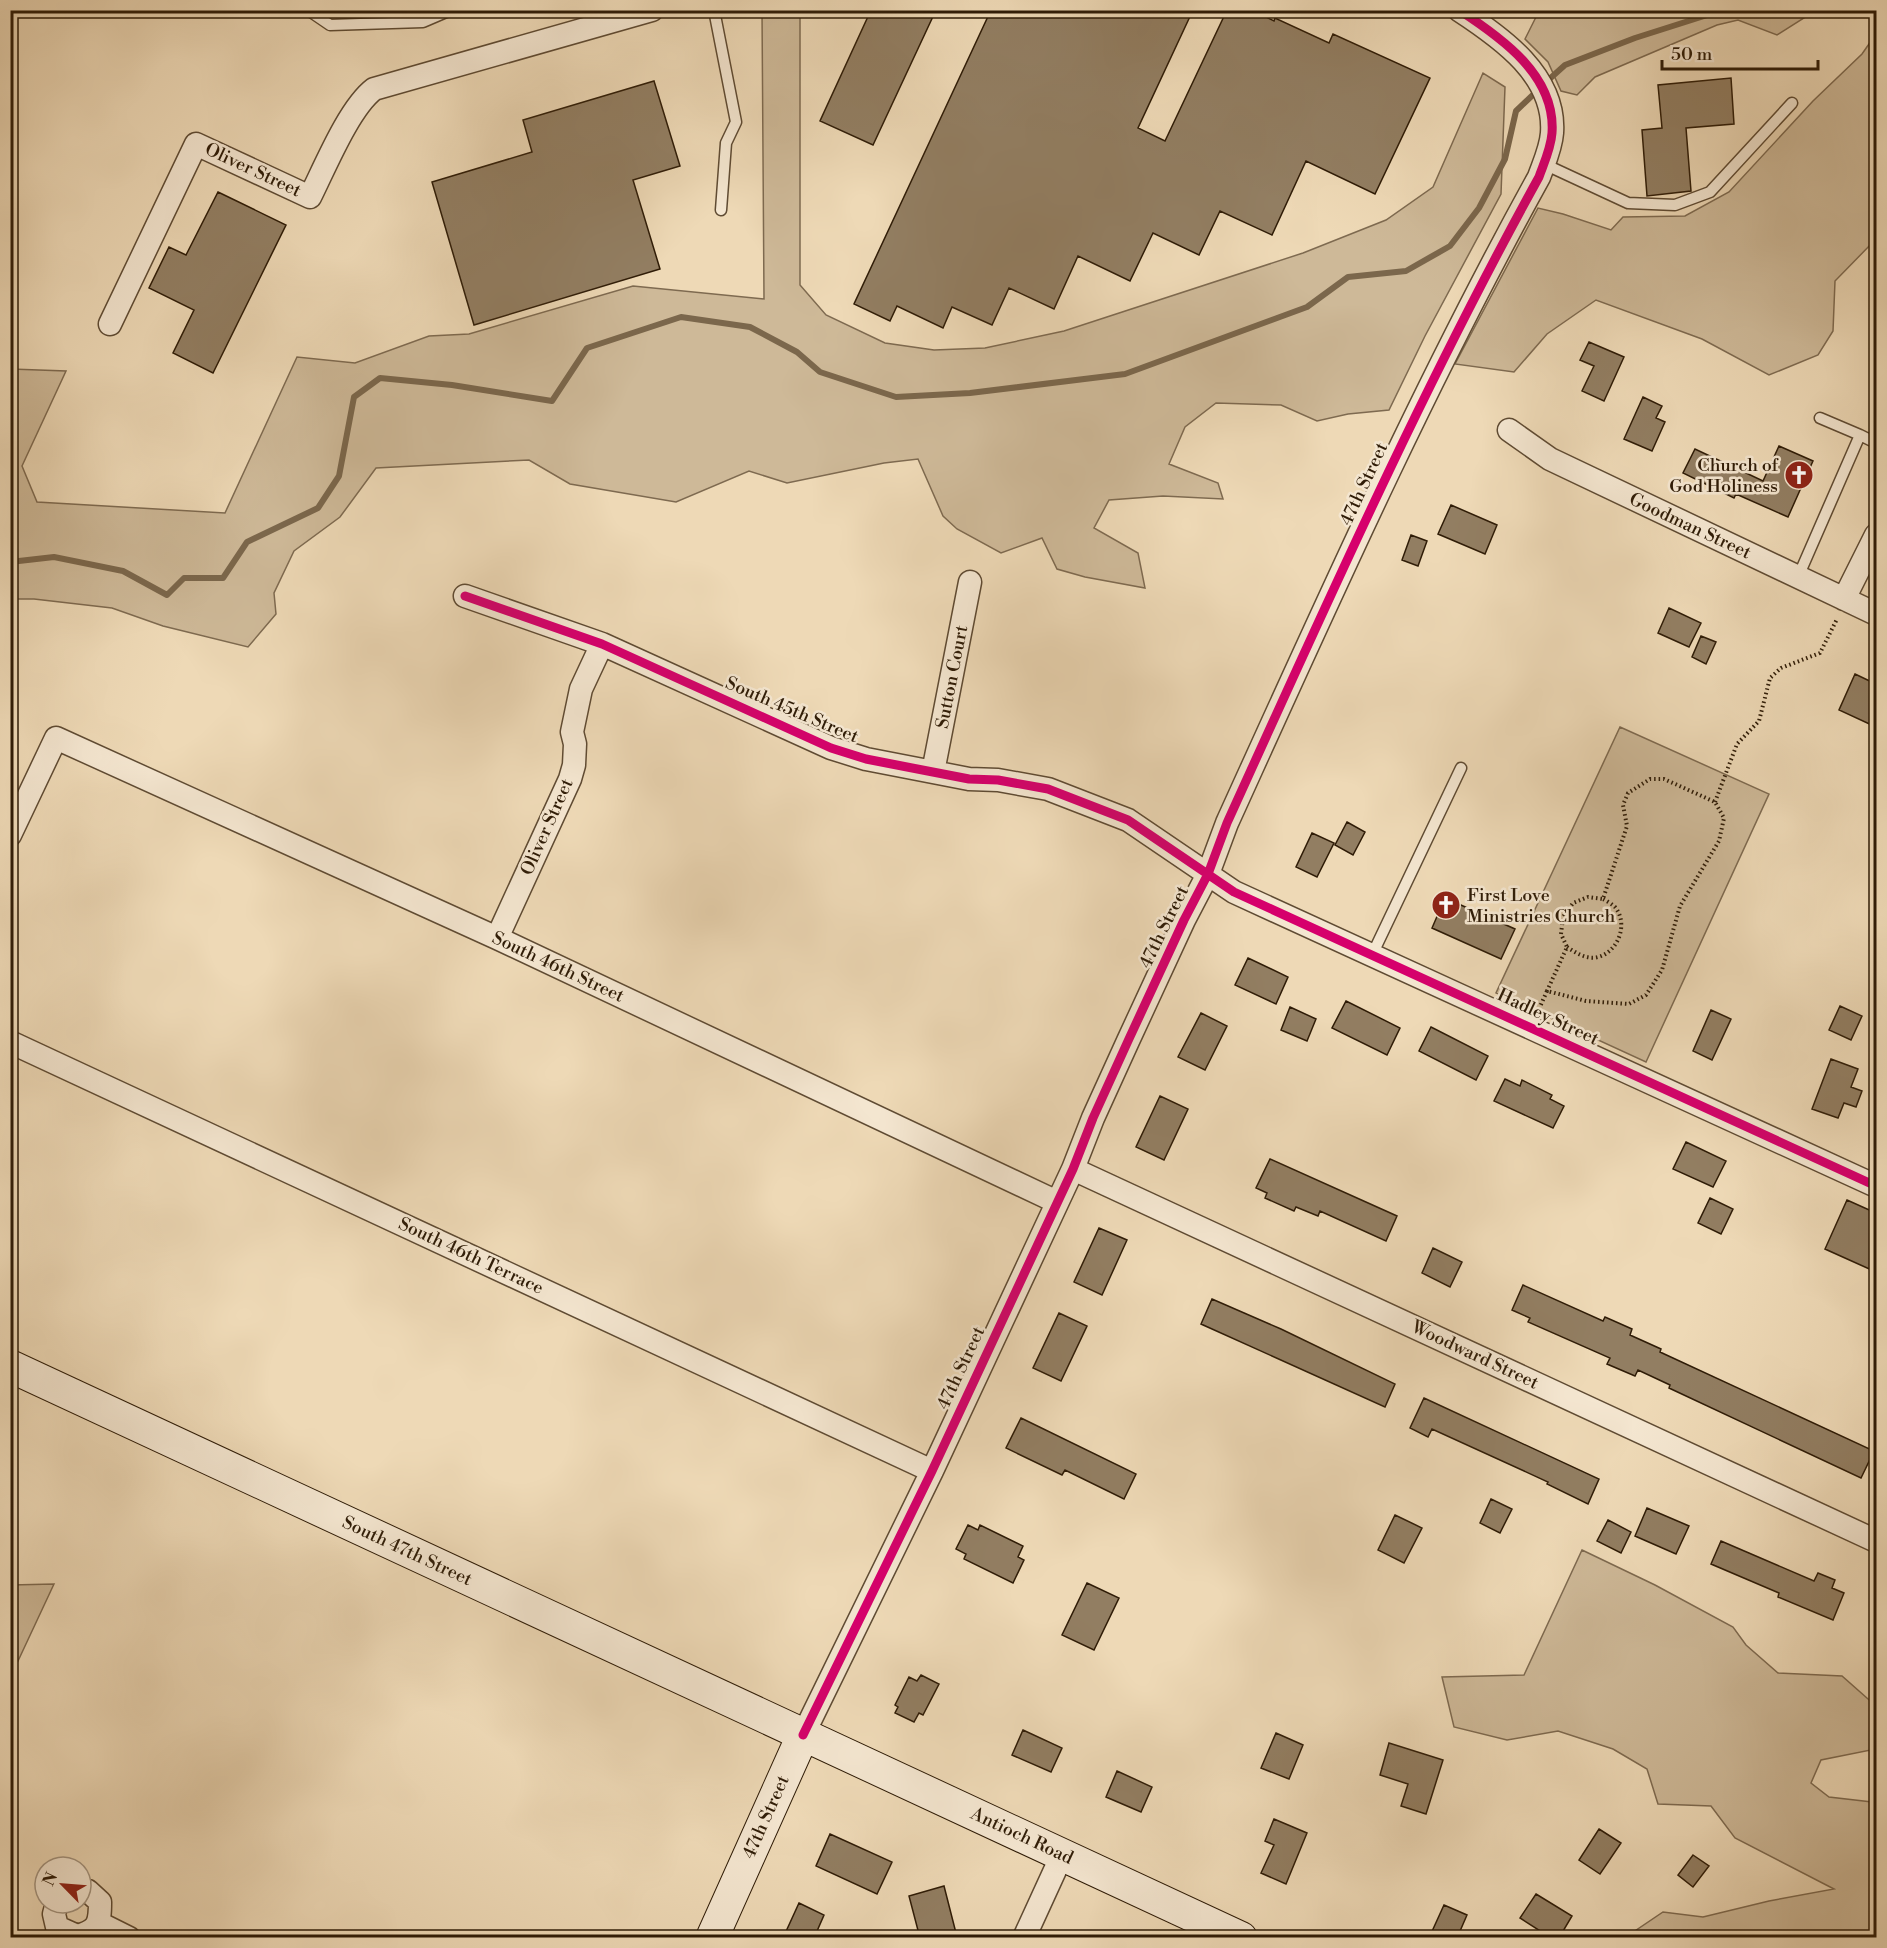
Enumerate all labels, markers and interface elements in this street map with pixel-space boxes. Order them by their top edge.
scale bar [1662,33,1818,71]
text: 50 m [1671,43,1713,66]
street label: Oliver Street [201,138,305,203]
street label: 47th Street [1335,438,1393,529]
place label: Church of God Holiness [1669,454,1779,498]
church icon: Church of God Holiness [1783,459,1815,491]
street label: Goodman Street [1625,488,1755,565]
street label: Sutton Court [931,623,973,731]
street label: South 45th Street [722,672,863,749]
street label: Oliver Street [515,774,579,879]
street label: 47th Street [1134,881,1194,972]
place label: First Love Ministries Church [1467,884,1616,928]
church icon: First Love Ministries Church [1430,889,1462,921]
street label: South 46th Street [488,926,628,1008]
street label: Hadley Street [1494,983,1603,1051]
street label: South 46th Terrace [395,1212,547,1300]
street label: Woodward Street [1407,1315,1543,1395]
street label: 47th Street [932,1322,990,1413]
street label: South 47th Street [338,1511,476,1591]
street label: 47th Street [737,1771,795,1862]
street label: Antioch Road [966,1802,1078,1870]
north arrow [33,1855,93,1915]
text: N [39,1869,62,1889]

